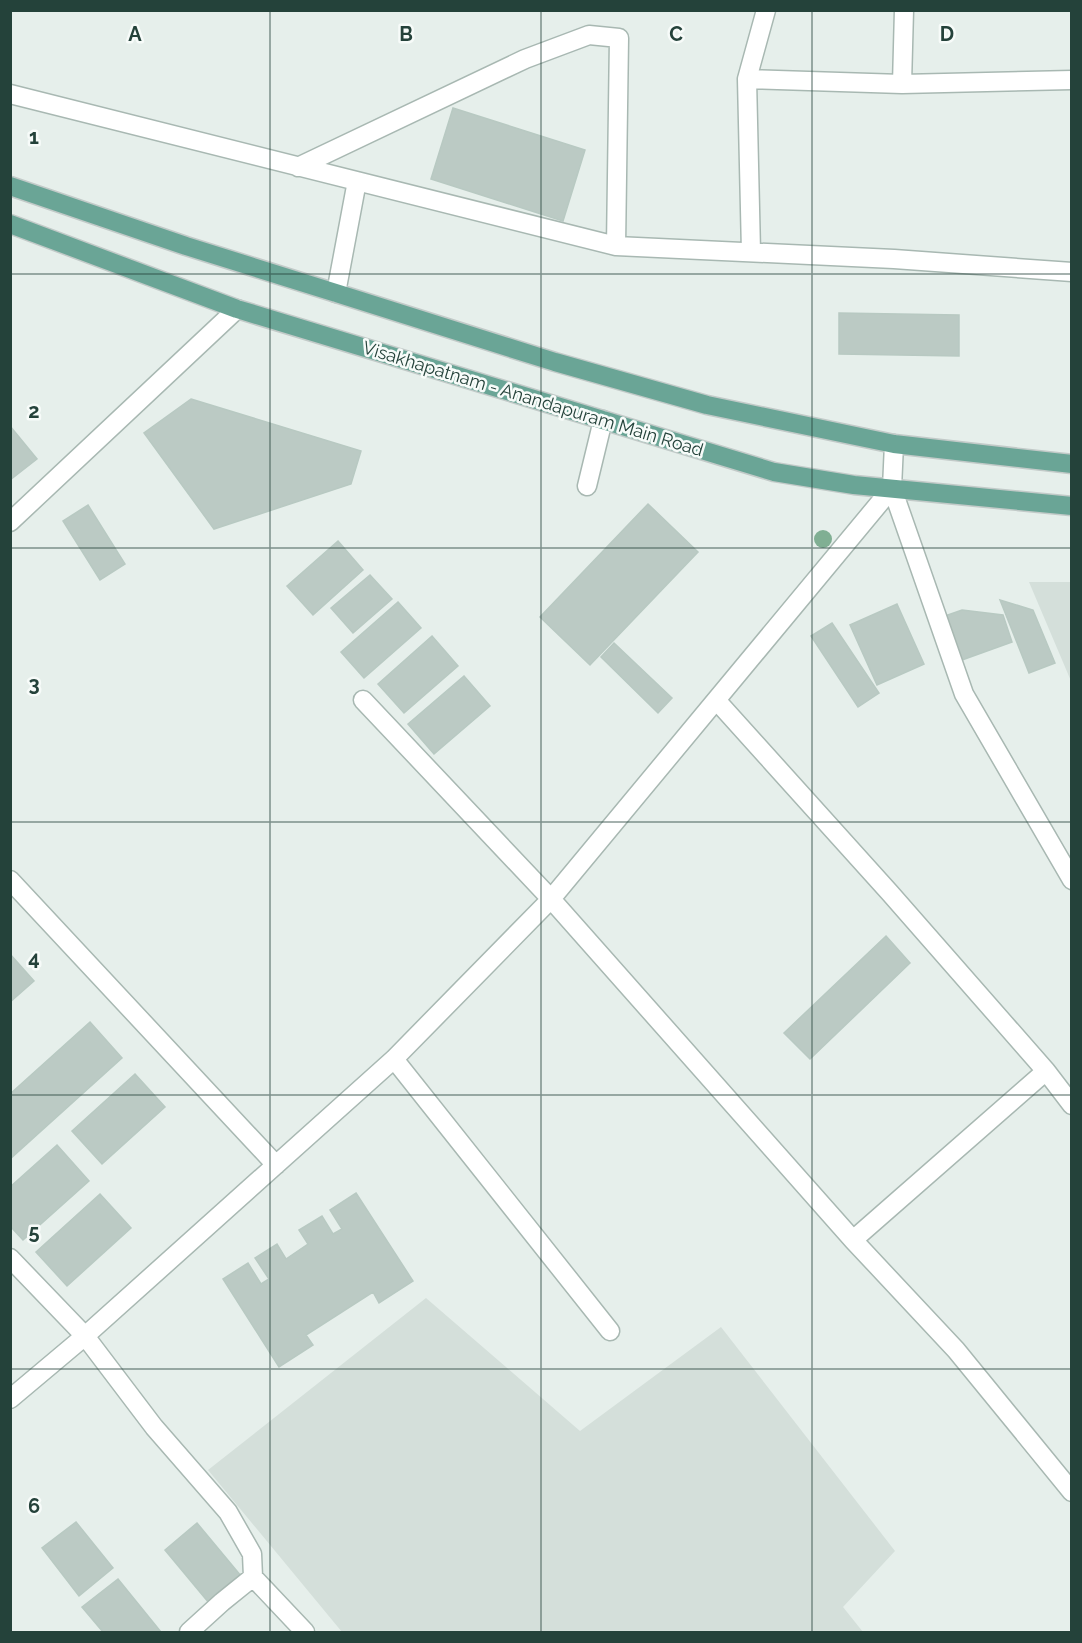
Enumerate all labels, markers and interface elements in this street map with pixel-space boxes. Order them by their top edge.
text: A [128,22,142,46]
text: B [399,22,413,46]
text: C [669,22,683,46]
text: D [940,22,954,46]
text: 1 [29,125,39,149]
street label: Visakhapatnam - Anandapuram Main Road [360,337,706,460]
text: 2 [28,399,40,423]
text: 3 [28,672,40,696]
text: 4 [28,946,40,970]
text: 5 [28,1220,40,1244]
text: 6 [28,1494,40,1518]

